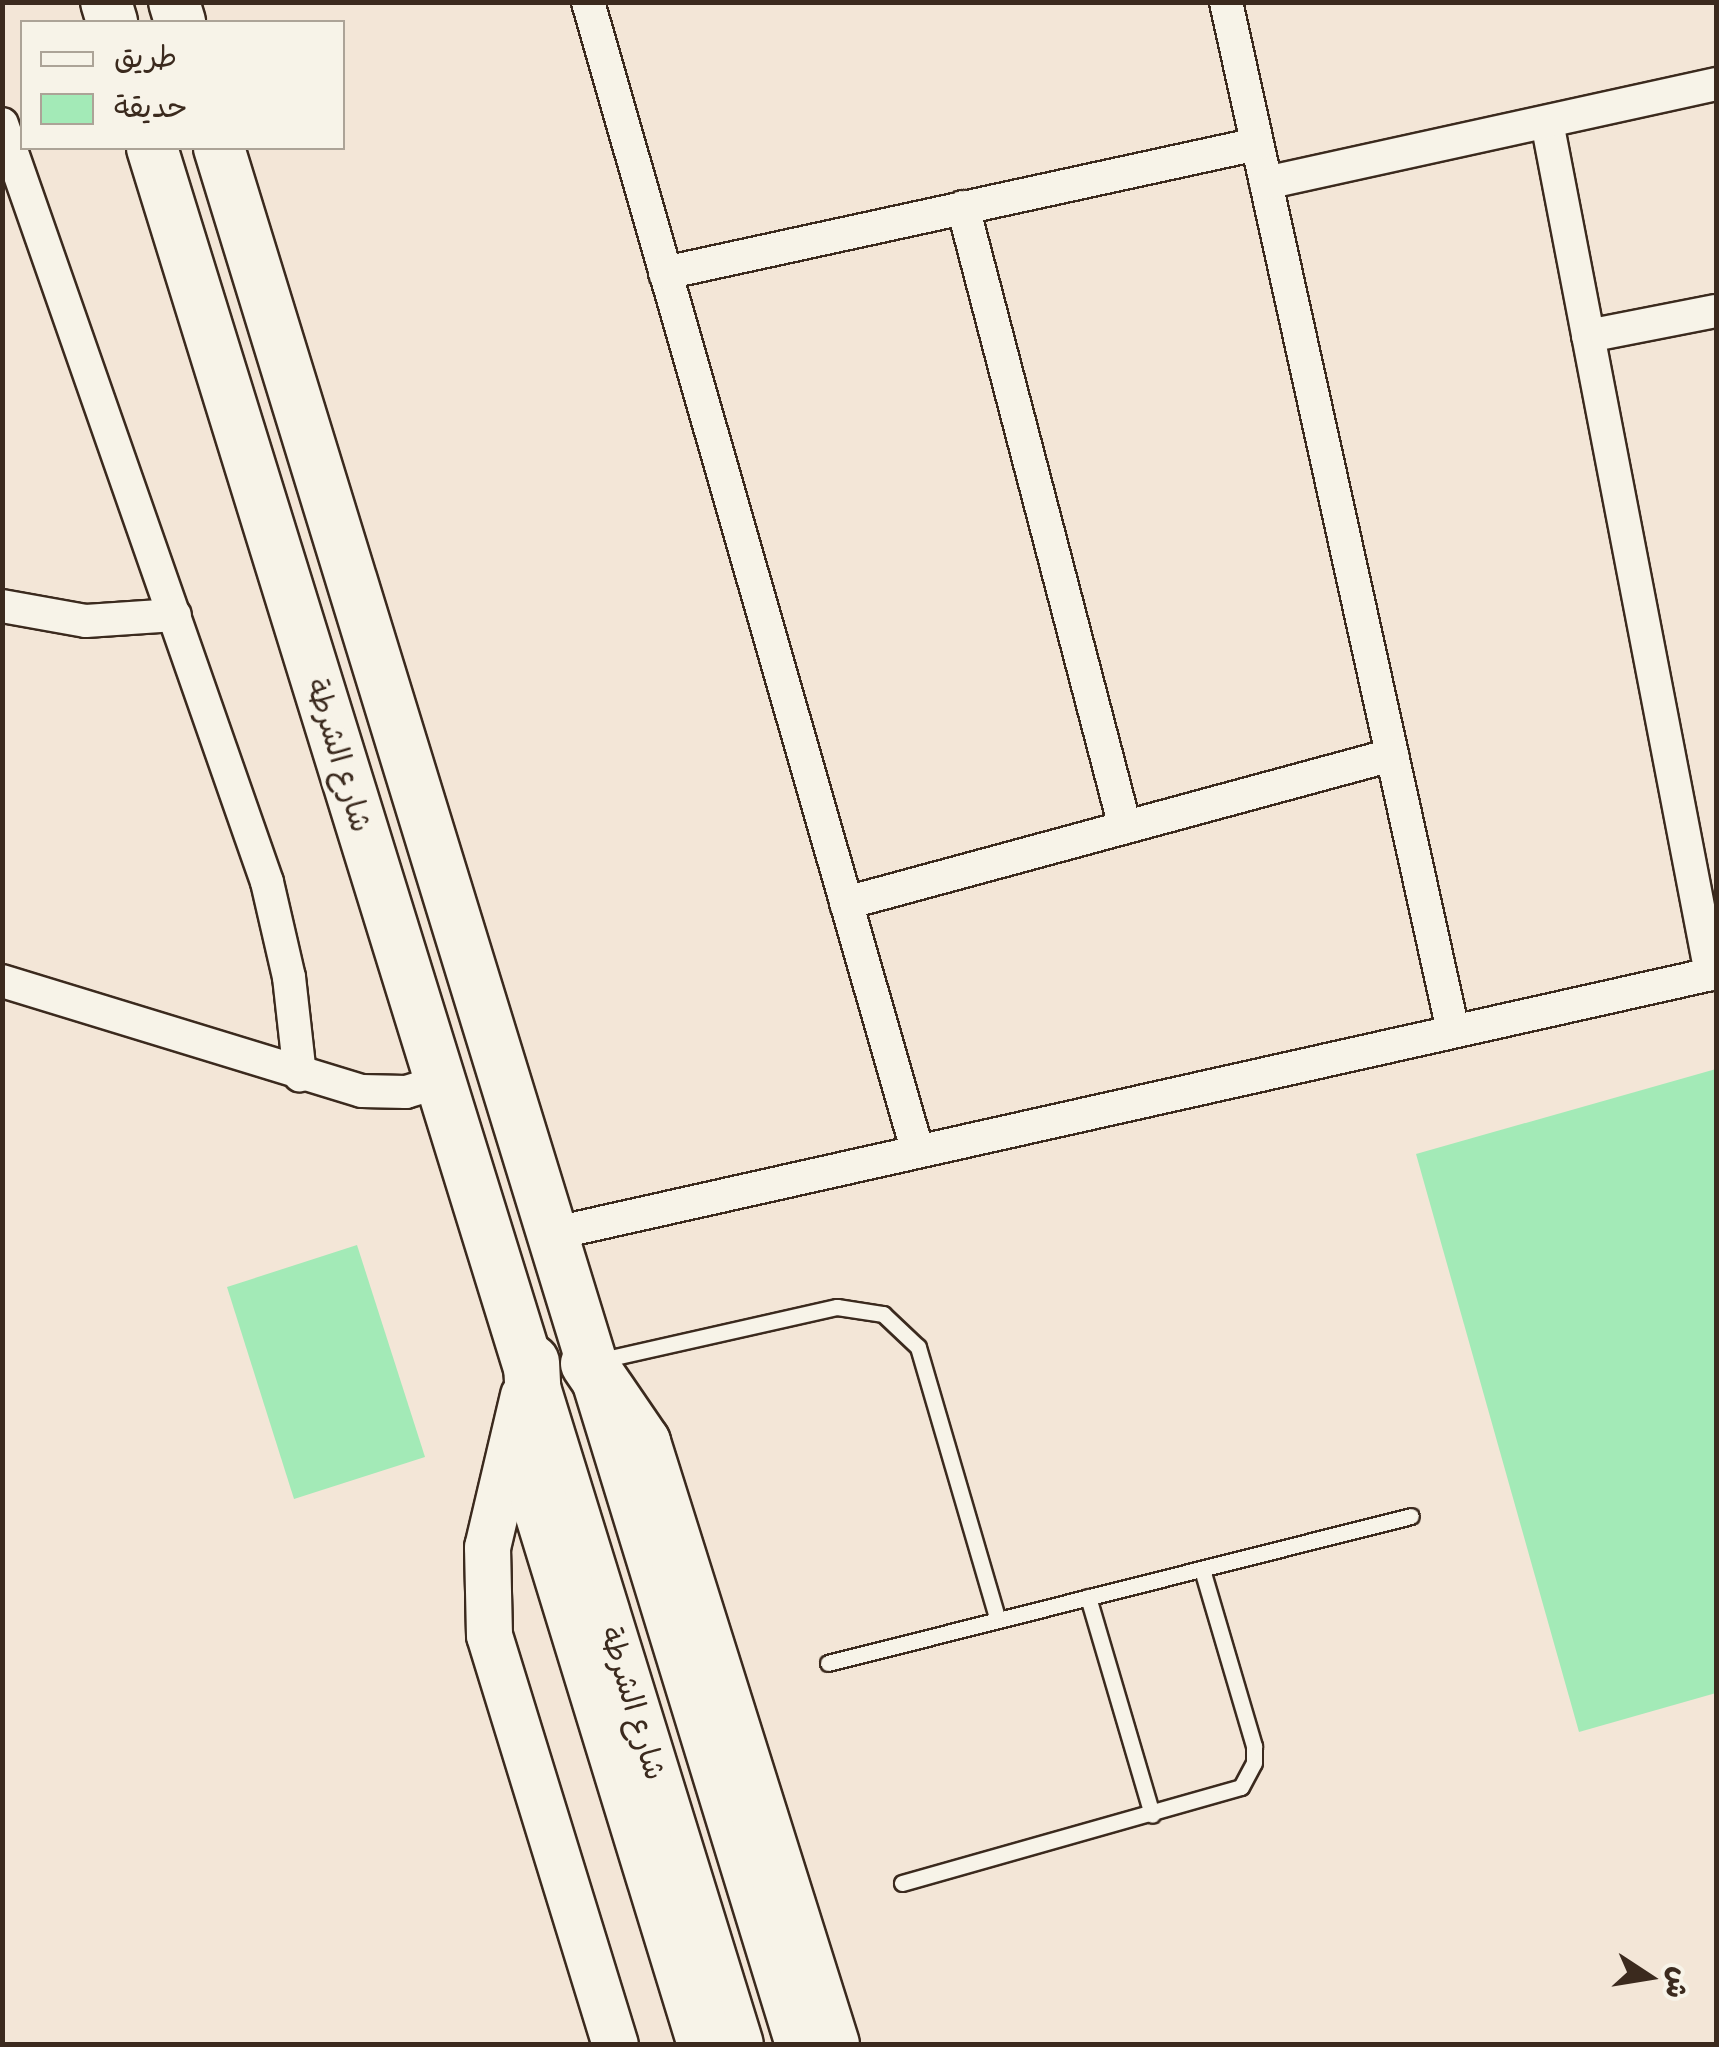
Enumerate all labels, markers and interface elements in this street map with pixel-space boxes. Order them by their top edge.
legend [20,20,345,150]
text: طريق [114,37,177,75]
text: حديقة [114,87,188,125]
street label: شارع الشرطة [300,674,380,836]
street label: شارع الشرطة [594,1622,674,1784]
north arrow [1599,1927,1699,2027]
text: ش [1658,1964,1699,2002]

